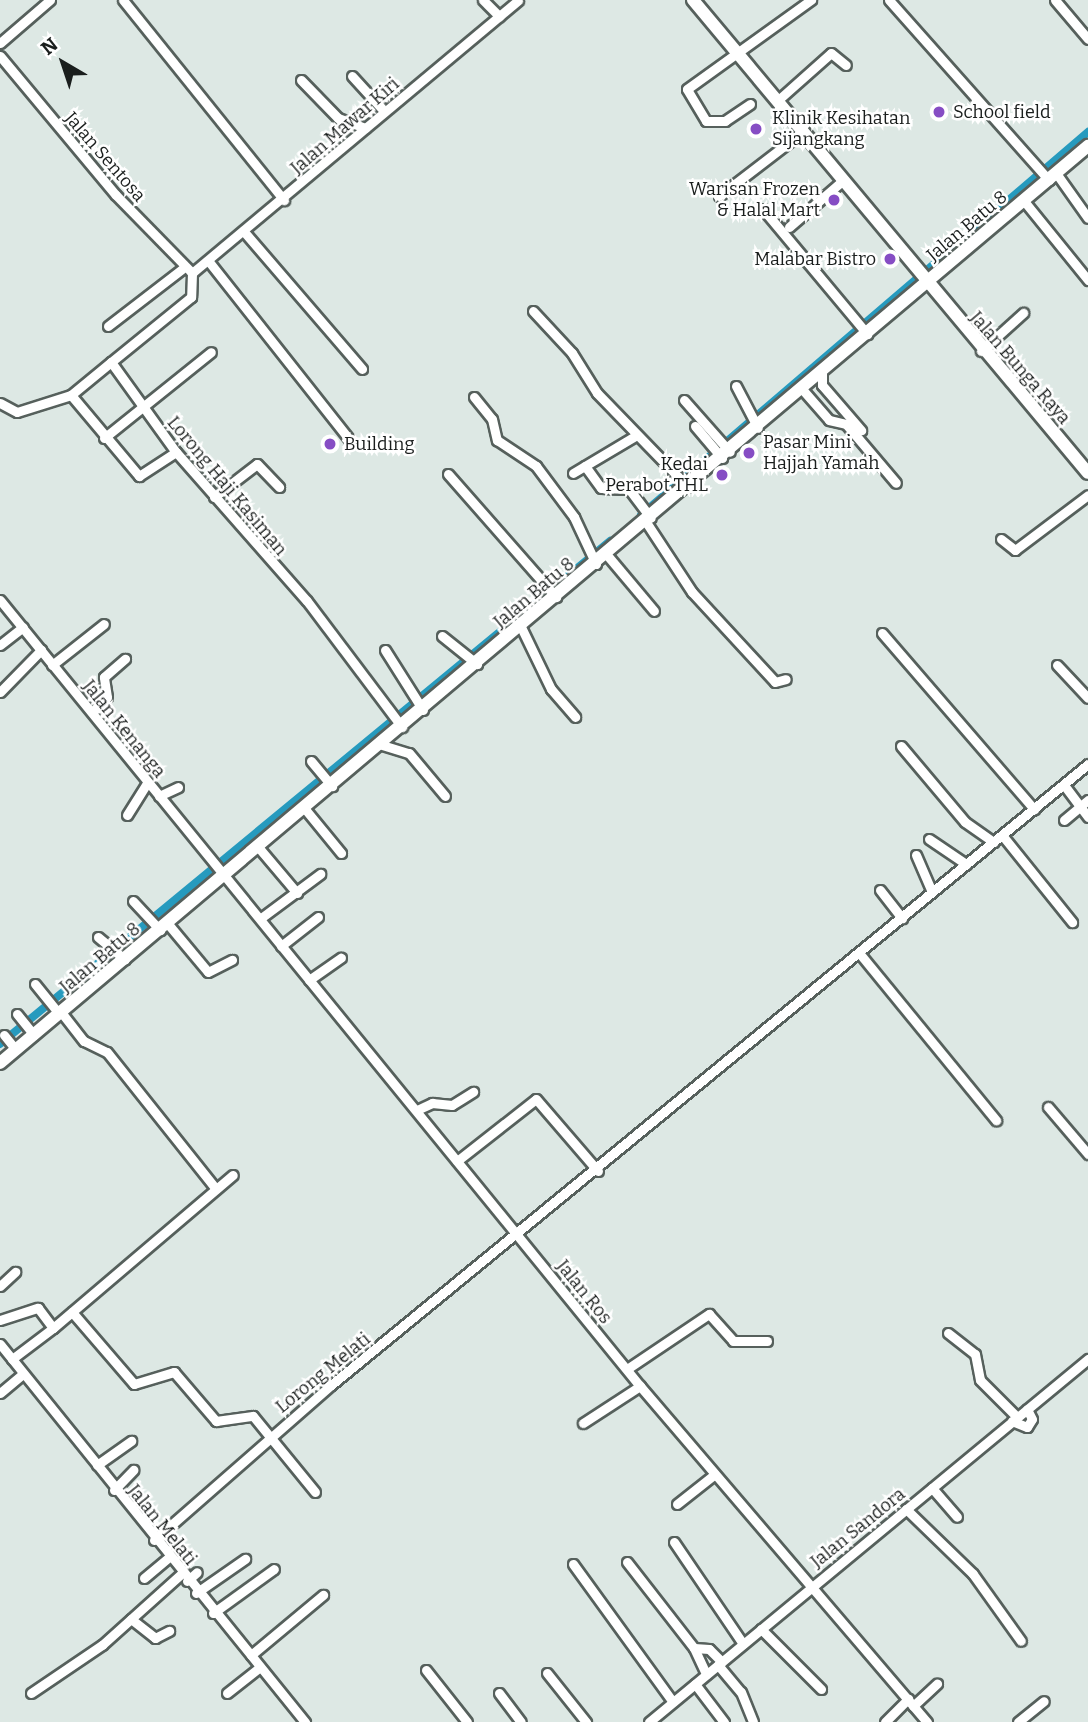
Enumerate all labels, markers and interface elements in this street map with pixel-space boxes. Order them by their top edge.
north arrow [28,28,98,98]
text: N [37,33,62,60]
street label: Jalan Mawar Kiri [286,73,404,179]
place label: School field [953,101,1051,123]
marker: School field [931,104,947,120]
street label: Jalan Sentosa [60,108,150,206]
place label: Klinik Kesihatan Sijangkang [772,108,910,150]
marker: Klinik Kesihatan Sijangkang [746,119,766,139]
place label: Warisan Frozen & Halal Mart [689,179,820,222]
street label: Jalan Batu 8 [922,186,1012,266]
marker: Warisan Frozen & Halal Mart [826,192,842,208]
place label: Malabar Bistro [754,248,876,270]
marker: Malabar Bistro [882,251,898,267]
street label: Jalan Bunga Raya [965,307,1075,429]
street label: Lorong Haji Kasiman [163,412,291,560]
place label: Pasar Mini Hajjah Yamah [763,432,879,474]
place label: Building [344,433,415,455]
marker: Building [322,436,338,452]
marker: Pasar Mini Hajjah Yamah [741,445,757,461]
place label: Kedai Perabot THL [605,454,708,496]
marker: Kedai Perabot THL [714,467,730,483]
street label: Jalan Batu 8 [489,553,579,633]
street label: Jalan Kenanga [78,676,170,782]
street label: Jalan Batu 8 [55,918,145,998]
street label: Jalan Ros [552,1256,616,1328]
street label: Lorong Melati [271,1328,375,1418]
street label: Jalan Melati [123,1480,201,1570]
street label: Jalan Sandora [806,1483,910,1573]

